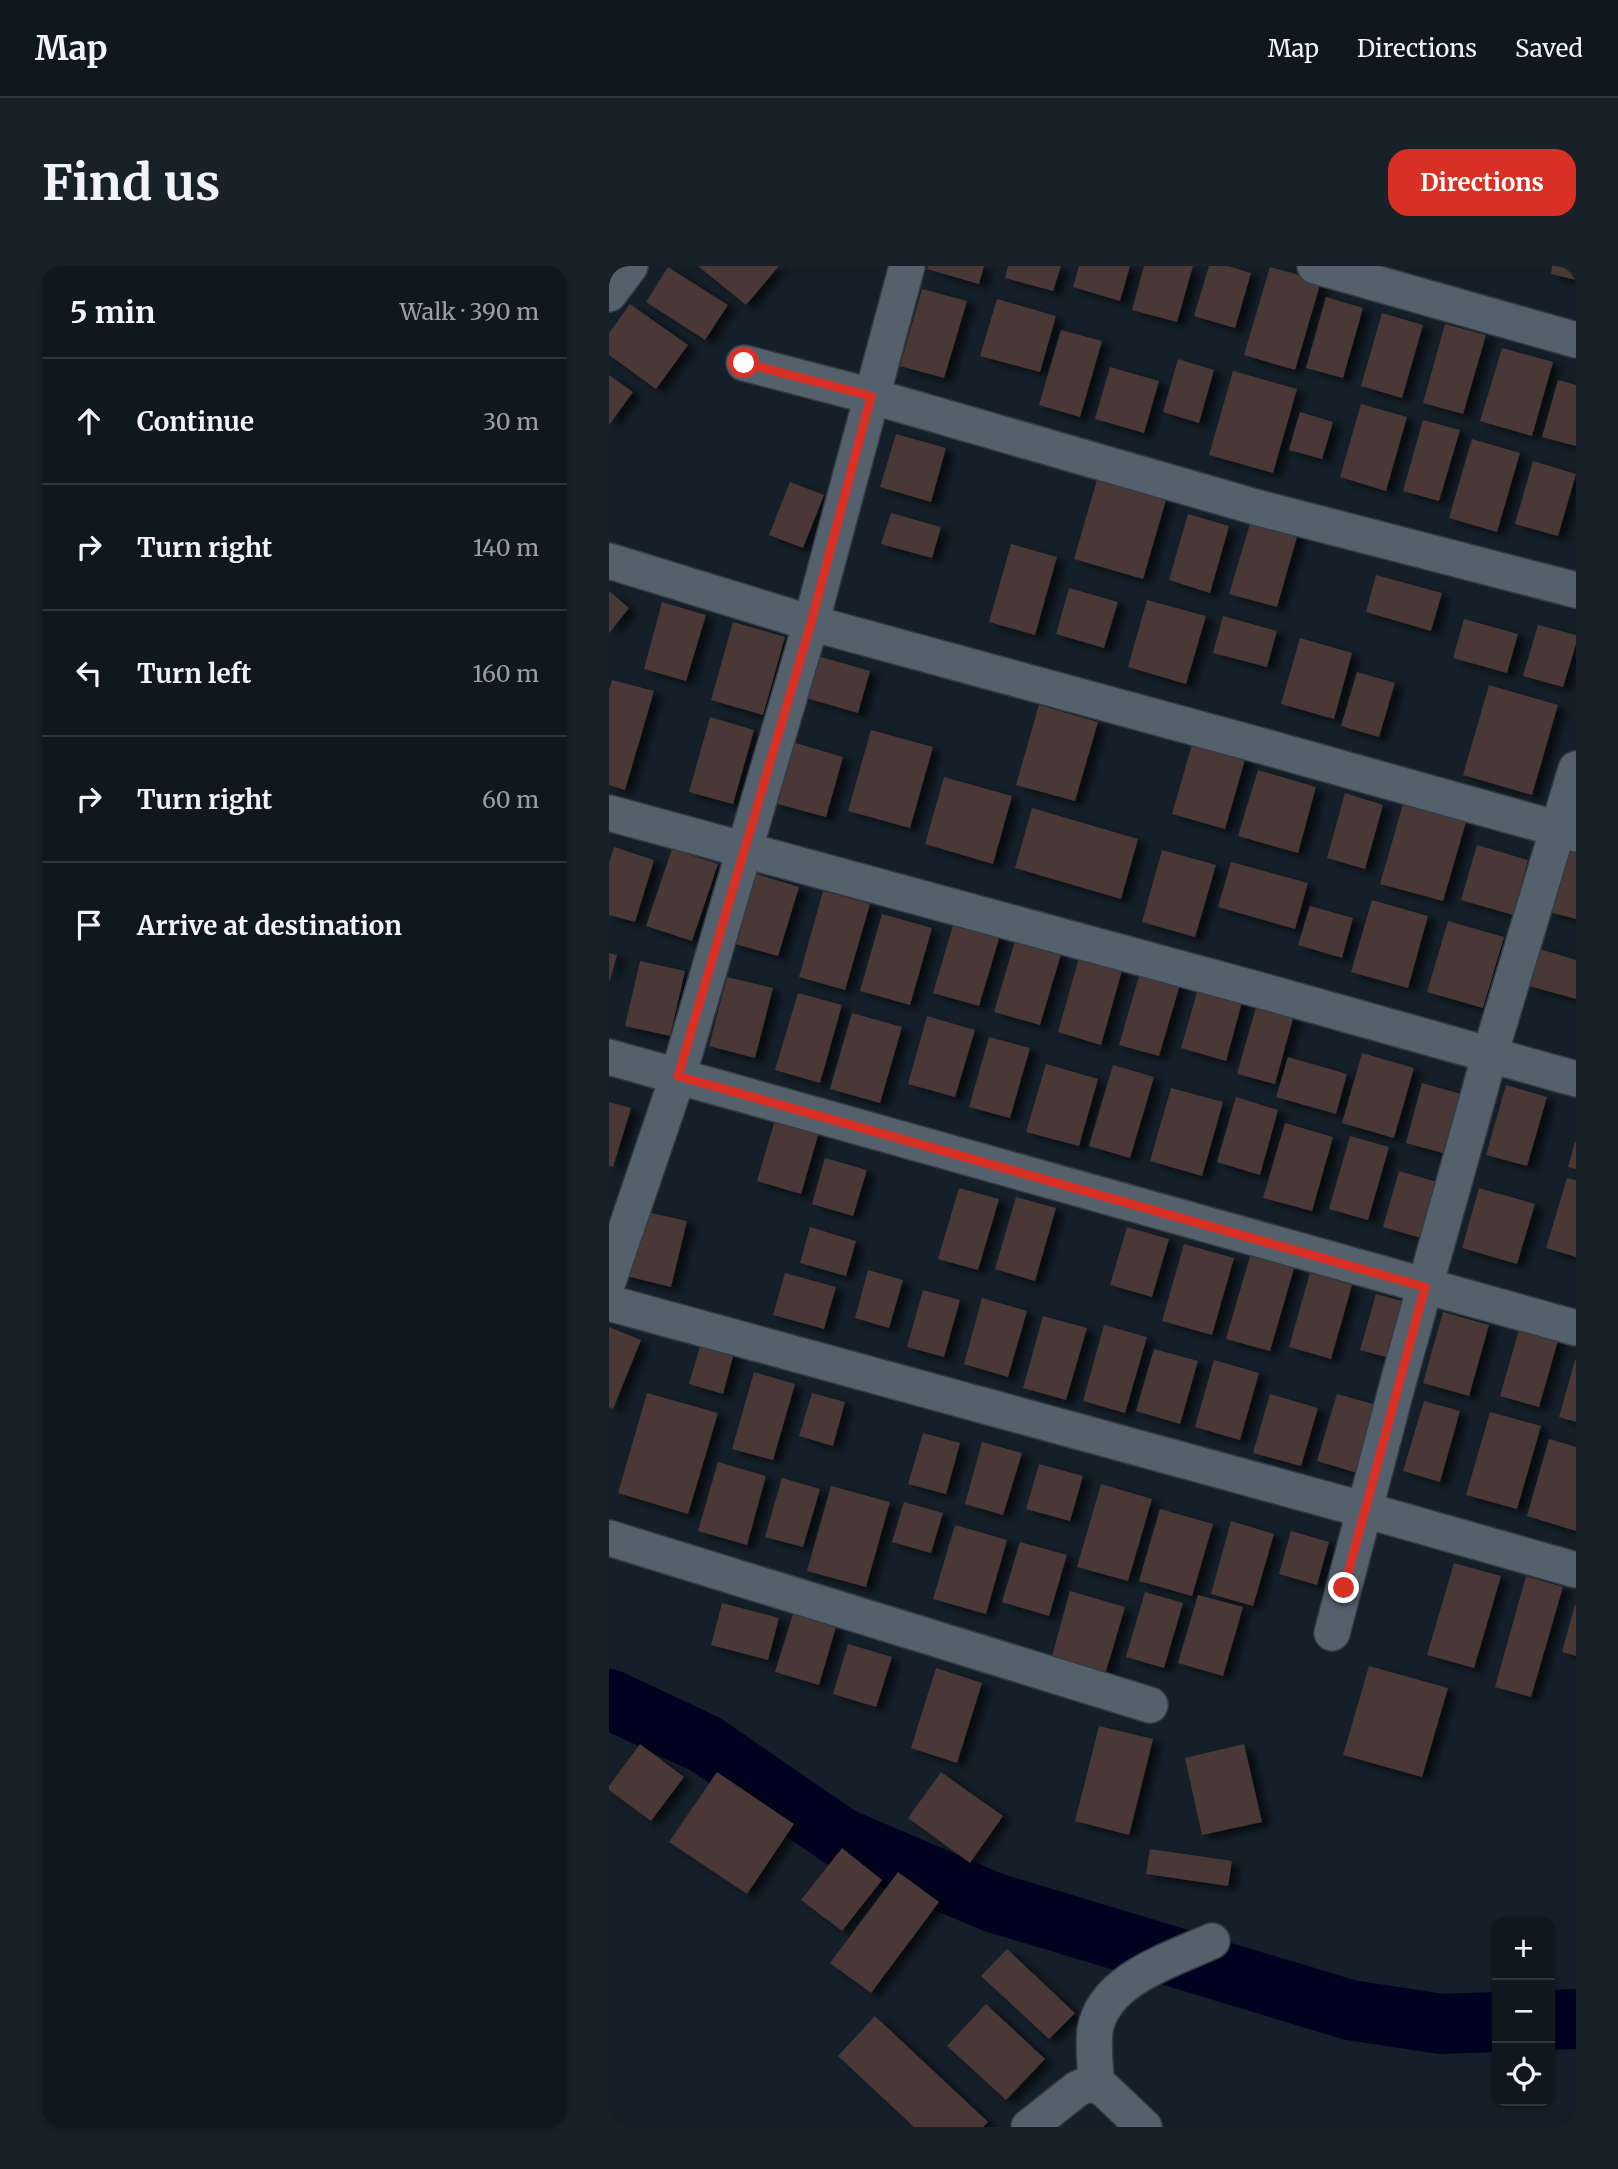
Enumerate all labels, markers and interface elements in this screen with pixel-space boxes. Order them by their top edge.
text: Map [35,28,108,69]
text: Map [1268,33,1319,64]
text: Directions [1357,33,1477,64]
text: Saved [1515,33,1583,64]
button: Directions [1388,149,1576,216]
text: Find us [42,152,220,213]
text: 5 min [70,293,155,331]
text: Walk · 390 m [400,297,539,326]
route start [728,347,759,378]
icon: ahead [70,402,108,440]
text: Continue [137,405,254,438]
text: 30 m [483,407,539,436]
icon: right [70,528,108,566]
text: Turn right [137,531,272,564]
text: 140 m [473,533,539,562]
icon: left [70,654,108,692]
text: Turn left [137,657,251,690]
text: 160 m [473,659,539,688]
icon: right [70,780,108,818]
text: Turn right [137,783,272,816]
text: 60 m [482,785,539,814]
icon: arrive [70,906,108,944]
text: Arrive at destination [137,909,402,942]
route end [1328,1572,1359,1603]
map controls [1492,1917,1555,2106]
button: + [1492,1917,1555,1980]
button: − [1492,1980,1555,2043]
button: locate [1492,2043,1555,2106]

